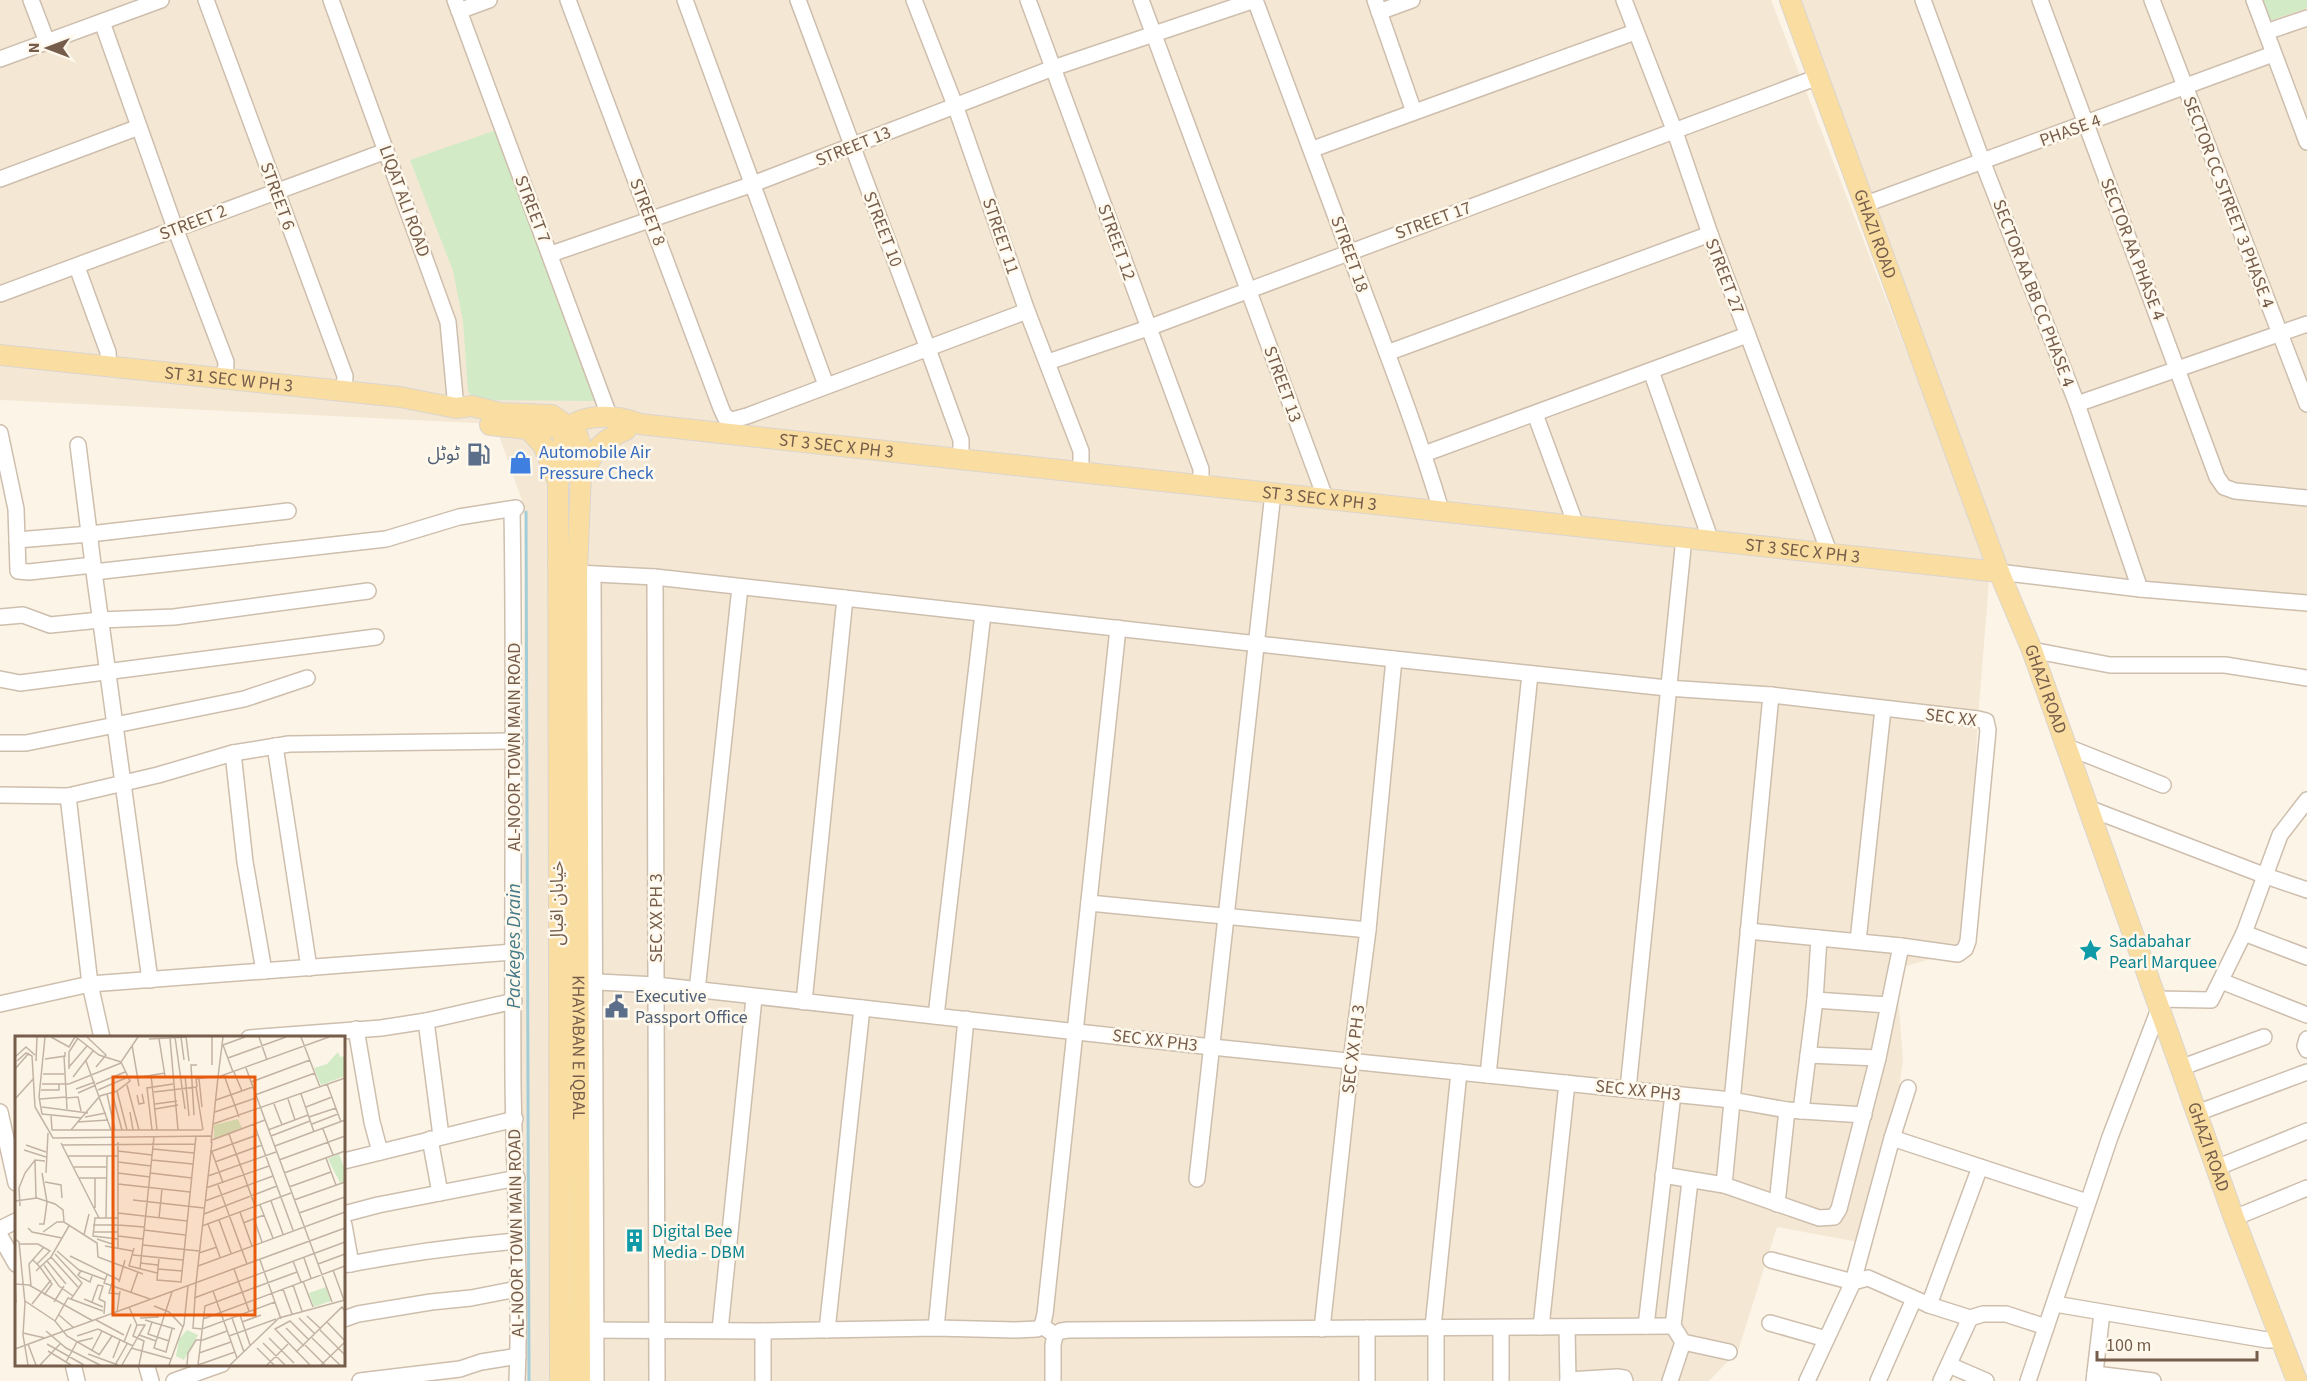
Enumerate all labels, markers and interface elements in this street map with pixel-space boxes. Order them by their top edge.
north arrow [18,18,78,78]
text: N [23,43,45,53]
street label: SECTOR CC STREET 3 PHASE 4 [2177,93,2281,312]
street label: PHASE 4 [2036,108,2104,153]
street label: STREET 13 [812,120,895,173]
street label: LIQAT ALI ROAD [373,142,436,260]
street label: STREET 6 [254,159,301,234]
street label: STREET 7 [508,172,557,247]
street label: SECTOR AA PHASE 4 [2094,174,2171,324]
street label: STREET 8 [623,175,672,250]
street label: GHAZI ROAD [1847,186,1903,282]
street label: STREET 10 [857,188,908,271]
street label: STREET 11 [976,195,1025,278]
street label: STREET 17 [1392,195,1475,246]
street label: SECTOR AA BB CC PHASE 4 [1986,196,2081,391]
street label: STREET 2 [156,198,231,247]
street label: STREET 12 [1091,201,1142,284]
street label: STREET 18 [1324,213,1375,296]
street label: STREET 27 [1699,235,1750,318]
street label: STREET 13 [1257,343,1308,426]
street label: ST 31 SEC W PH 3 [163,360,294,399]
street label: ST 3 SEC X PH 3 [777,427,895,465]
place label: Automobile Air Pressure Check [539,440,654,486]
fuel station icon: ٹوٹل [465,441,491,467]
place label: ٹوٹل [428,442,461,467]
shop icon: Automobile Air Pressure Check [508,449,534,475]
street label: ST 3 SEC X PH 3 [1261,480,1378,517]
street label: ST 3 SEC X PH 3 [1744,532,1861,570]
street label: GHAZI ROAD [2018,641,2073,737]
street label: AL-NOOR TOWN MAIN ROAD [502,643,527,851]
street label: SEC XX [1924,702,1978,733]
street label: خیابان اقبال [545,861,570,945]
street label: SEC XX PH 3 [644,873,669,963]
water label: Packeges Drain [500,883,528,1009]
place label: Sadabahar Pearl Marquee [2109,929,2217,975]
place icon: Sadabahar Pearl Marquee [2078,938,2104,964]
street label: KHAYABAN E IQBAL [565,975,591,1120]
place label: Executive Passport Office [635,984,748,1030]
public building icon: Executive Passport Office [604,993,630,1019]
street label: SEC XX PH 3 [1336,1003,1371,1095]
street label: SEC XX PH3 [1111,1023,1199,1058]
inset map [15,1036,345,1366]
street label: SEC XX PH3 [1594,1074,1682,1107]
street label: GHAZI ROAD [2181,1099,2236,1195]
street label: AL-NOOR TOWN MAIN ROAD [502,1128,531,1338]
place label: Digital Bee Media - DBM [652,1219,745,1265]
building icon: Digital Bee Media - DBM [621,1228,647,1254]
scale bar [2097,1324,2258,1362]
text: 100 m [2106,1333,2151,1358]

